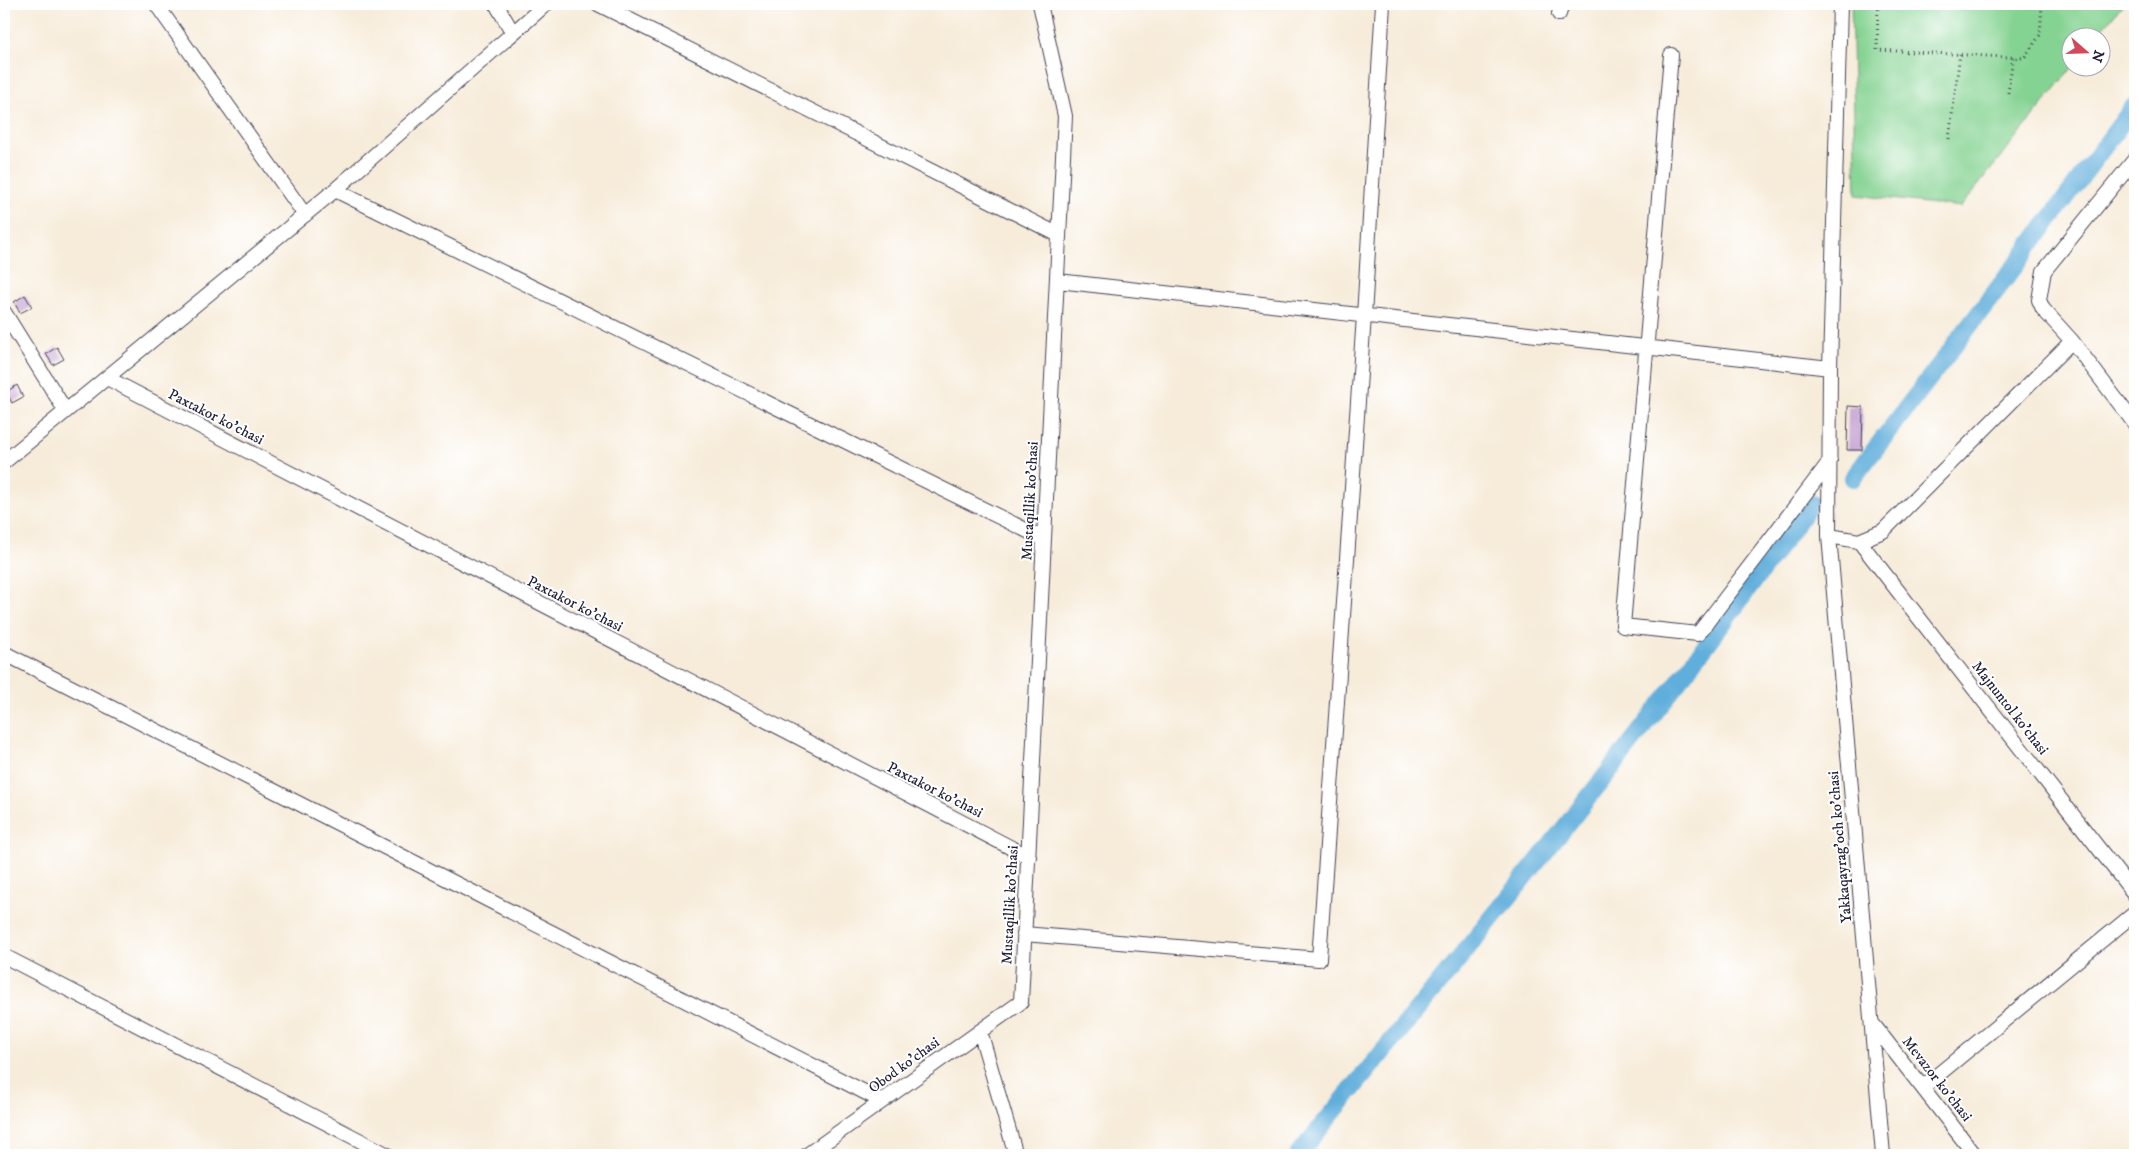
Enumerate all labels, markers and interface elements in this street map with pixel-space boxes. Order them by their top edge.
north arrow [2062,28,2112,78]
text: N [2087,48,2108,65]
street label: Paxtakor ko'chasi [165,385,267,449]
street label: Mustaqillik ko'chasi [1017,441,1043,561]
street label: Paxtakor ko'chasi [524,572,626,636]
street label: Majnuntol ko'chasi [1967,657,2053,759]
street label: Paxtakor ko'chasi [884,758,986,822]
street label: Yakkaqayrag'och ko'chasi [1824,770,1856,924]
street label: Mustaqillik ko'chasi [997,845,1023,965]
street label: Obod ko'chasi [865,1033,943,1097]
street label: Mevazor ko'chasi [1898,1033,1976,1126]

